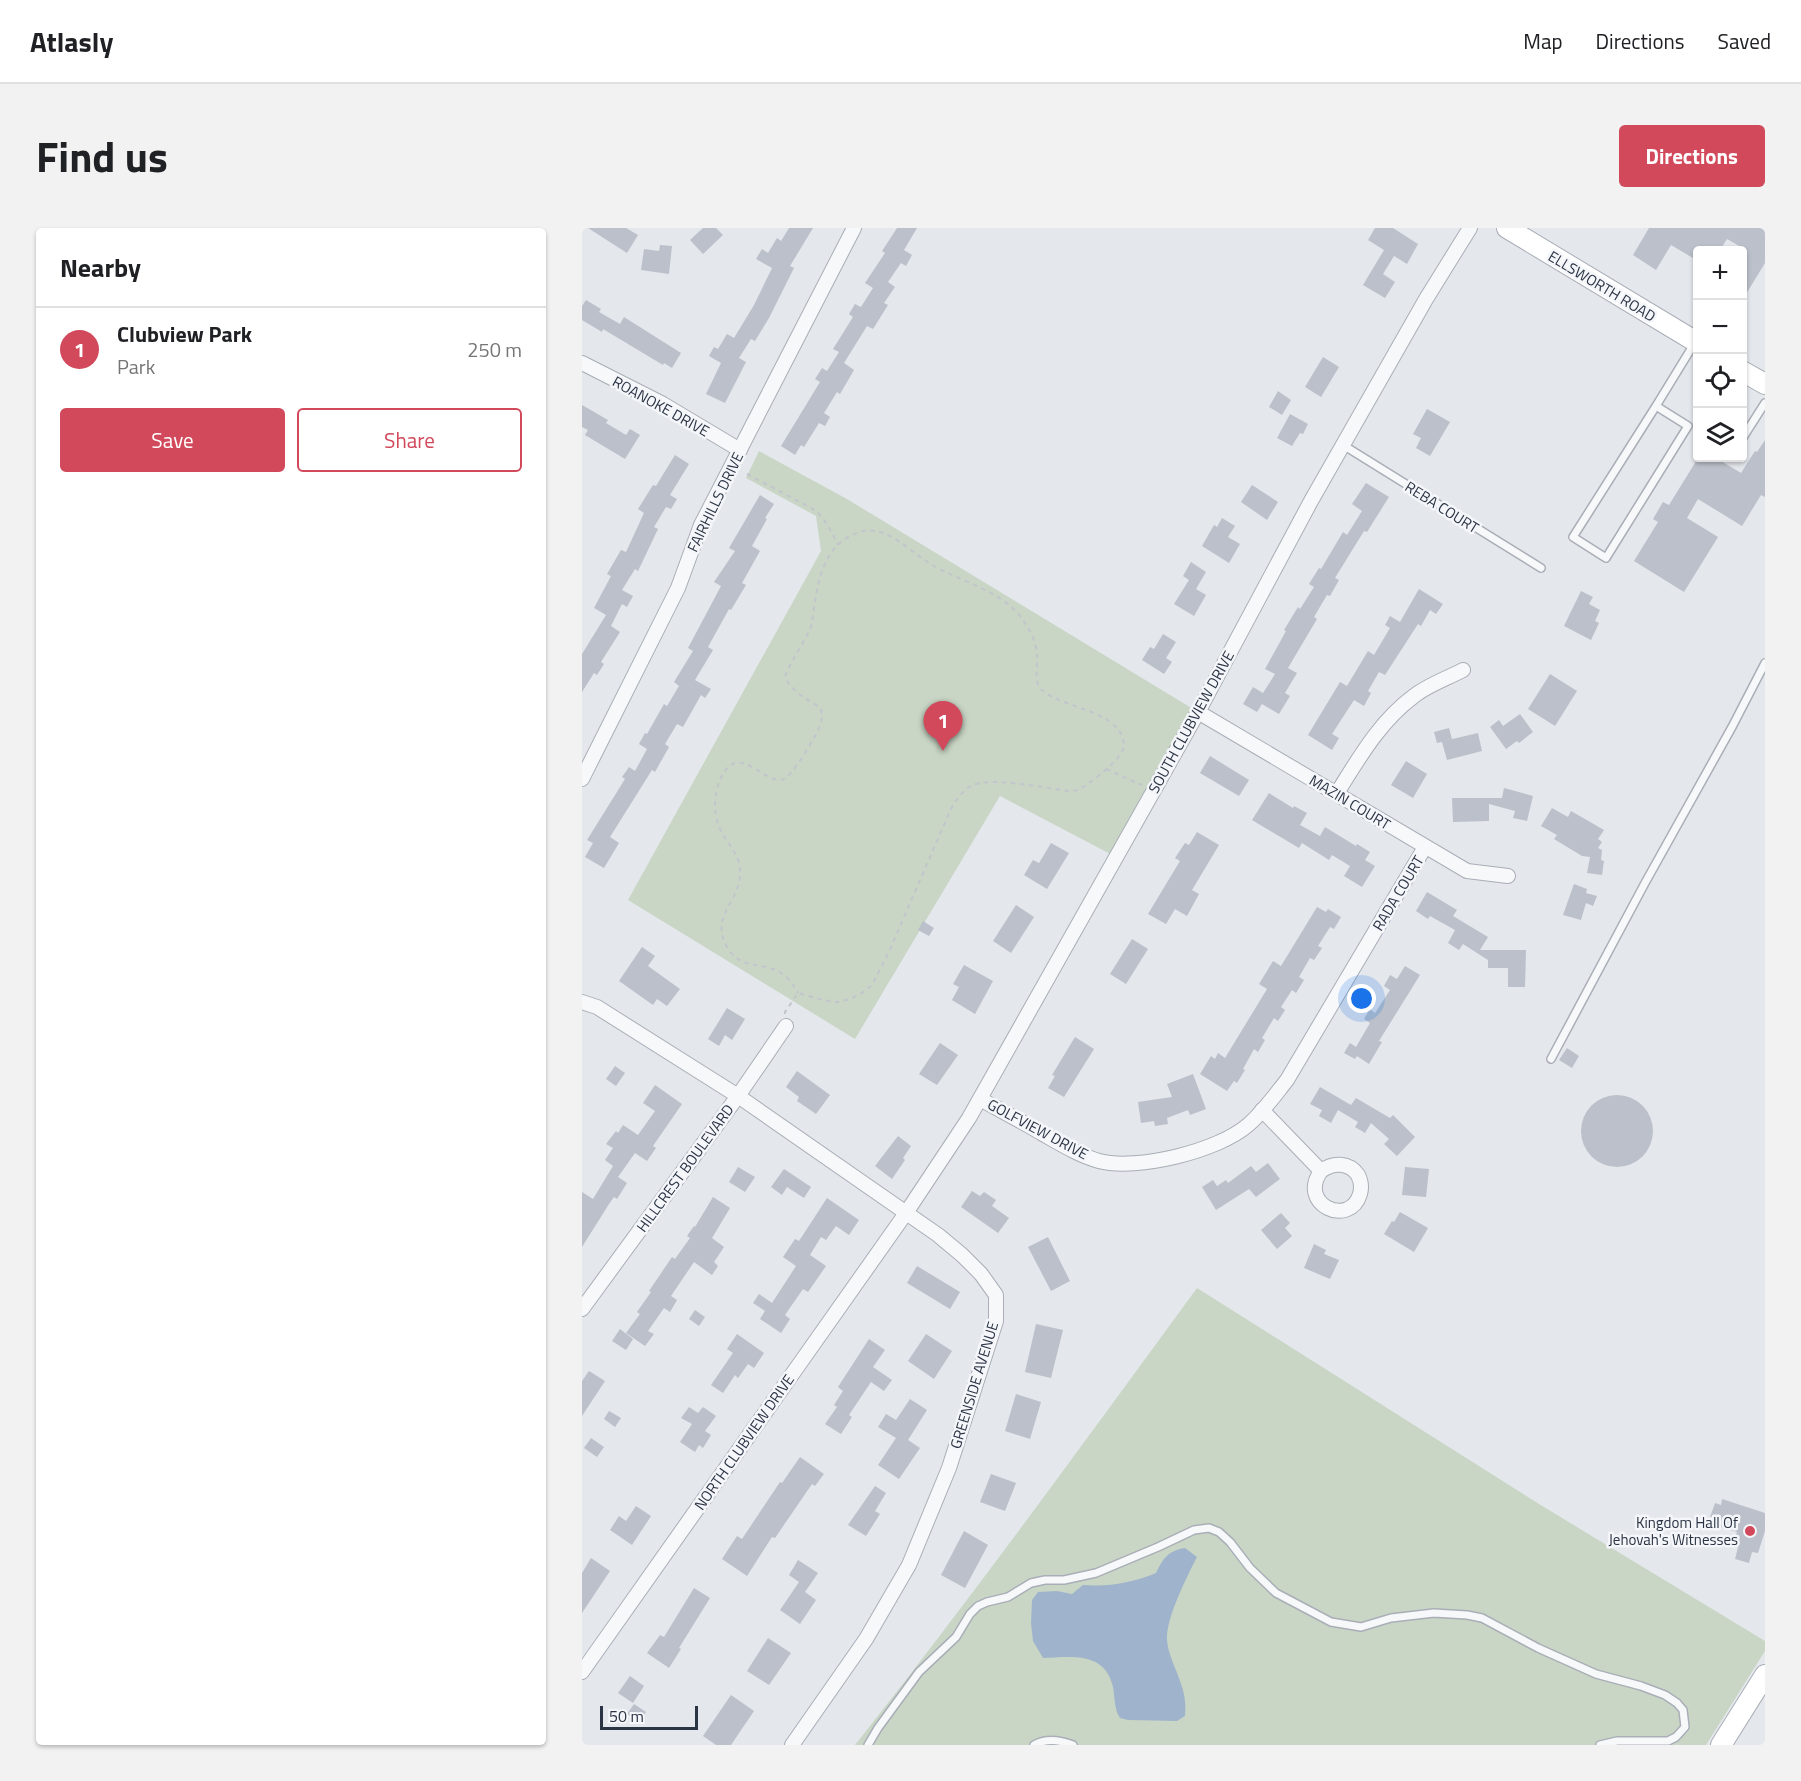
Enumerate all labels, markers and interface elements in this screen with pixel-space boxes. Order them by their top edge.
text: Atlasly [30,20,113,63]
text: Map [1523,25,1563,57]
text: Directions [1596,25,1685,57]
text: Saved [1718,25,1771,57]
text: Find us [36,124,168,188]
button: Directions [1619,125,1765,187]
street label: ELLSWORTH ROAD [1544,245,1660,327]
map controls [1693,246,1747,462]
button: + [1693,246,1747,300]
text: Nearby [60,248,141,287]
button: − [1693,300,1747,354]
text: Clubview Park [117,317,252,351]
text: 1 [74,334,85,365]
text: 250 m [467,334,522,365]
text: Park [117,351,155,382]
button: locate [1693,354,1747,408]
street label: ROANOKE DRIVE [608,370,714,442]
button: Save [60,408,285,472]
button: Share [297,408,522,472]
button: layers [1693,408,1747,462]
street label: FAIRHILLS DRIVE [681,448,749,556]
street label: REBA COURT [1401,475,1484,539]
street label: SOUTH CLUBVIEW DRIVE [1142,647,1240,797]
pin: 1 [924,702,962,751]
street label: MAZIN COURT [1305,769,1395,835]
street label: RADA COURT [1366,851,1430,935]
your location [1347,984,1376,1013]
street label: GOLFVIEW DRIVE [984,1093,1092,1165]
street label: HILLCREST BOULEVARD [631,1099,739,1237]
street label: GREENSIDE AVENUE [944,1319,1004,1451]
street label: NORTH CLUBVIEW DRIVE [688,1369,800,1515]
place label: Kingdom Hall Of Jehovah's Witnesses [1609,1511,1738,1551]
marker: Kingdom Hall Of Jehovah's Witnesses [1743,1524,1757,1538]
scale bar [600,1703,698,1730]
text: 50 m [609,1704,644,1728]

